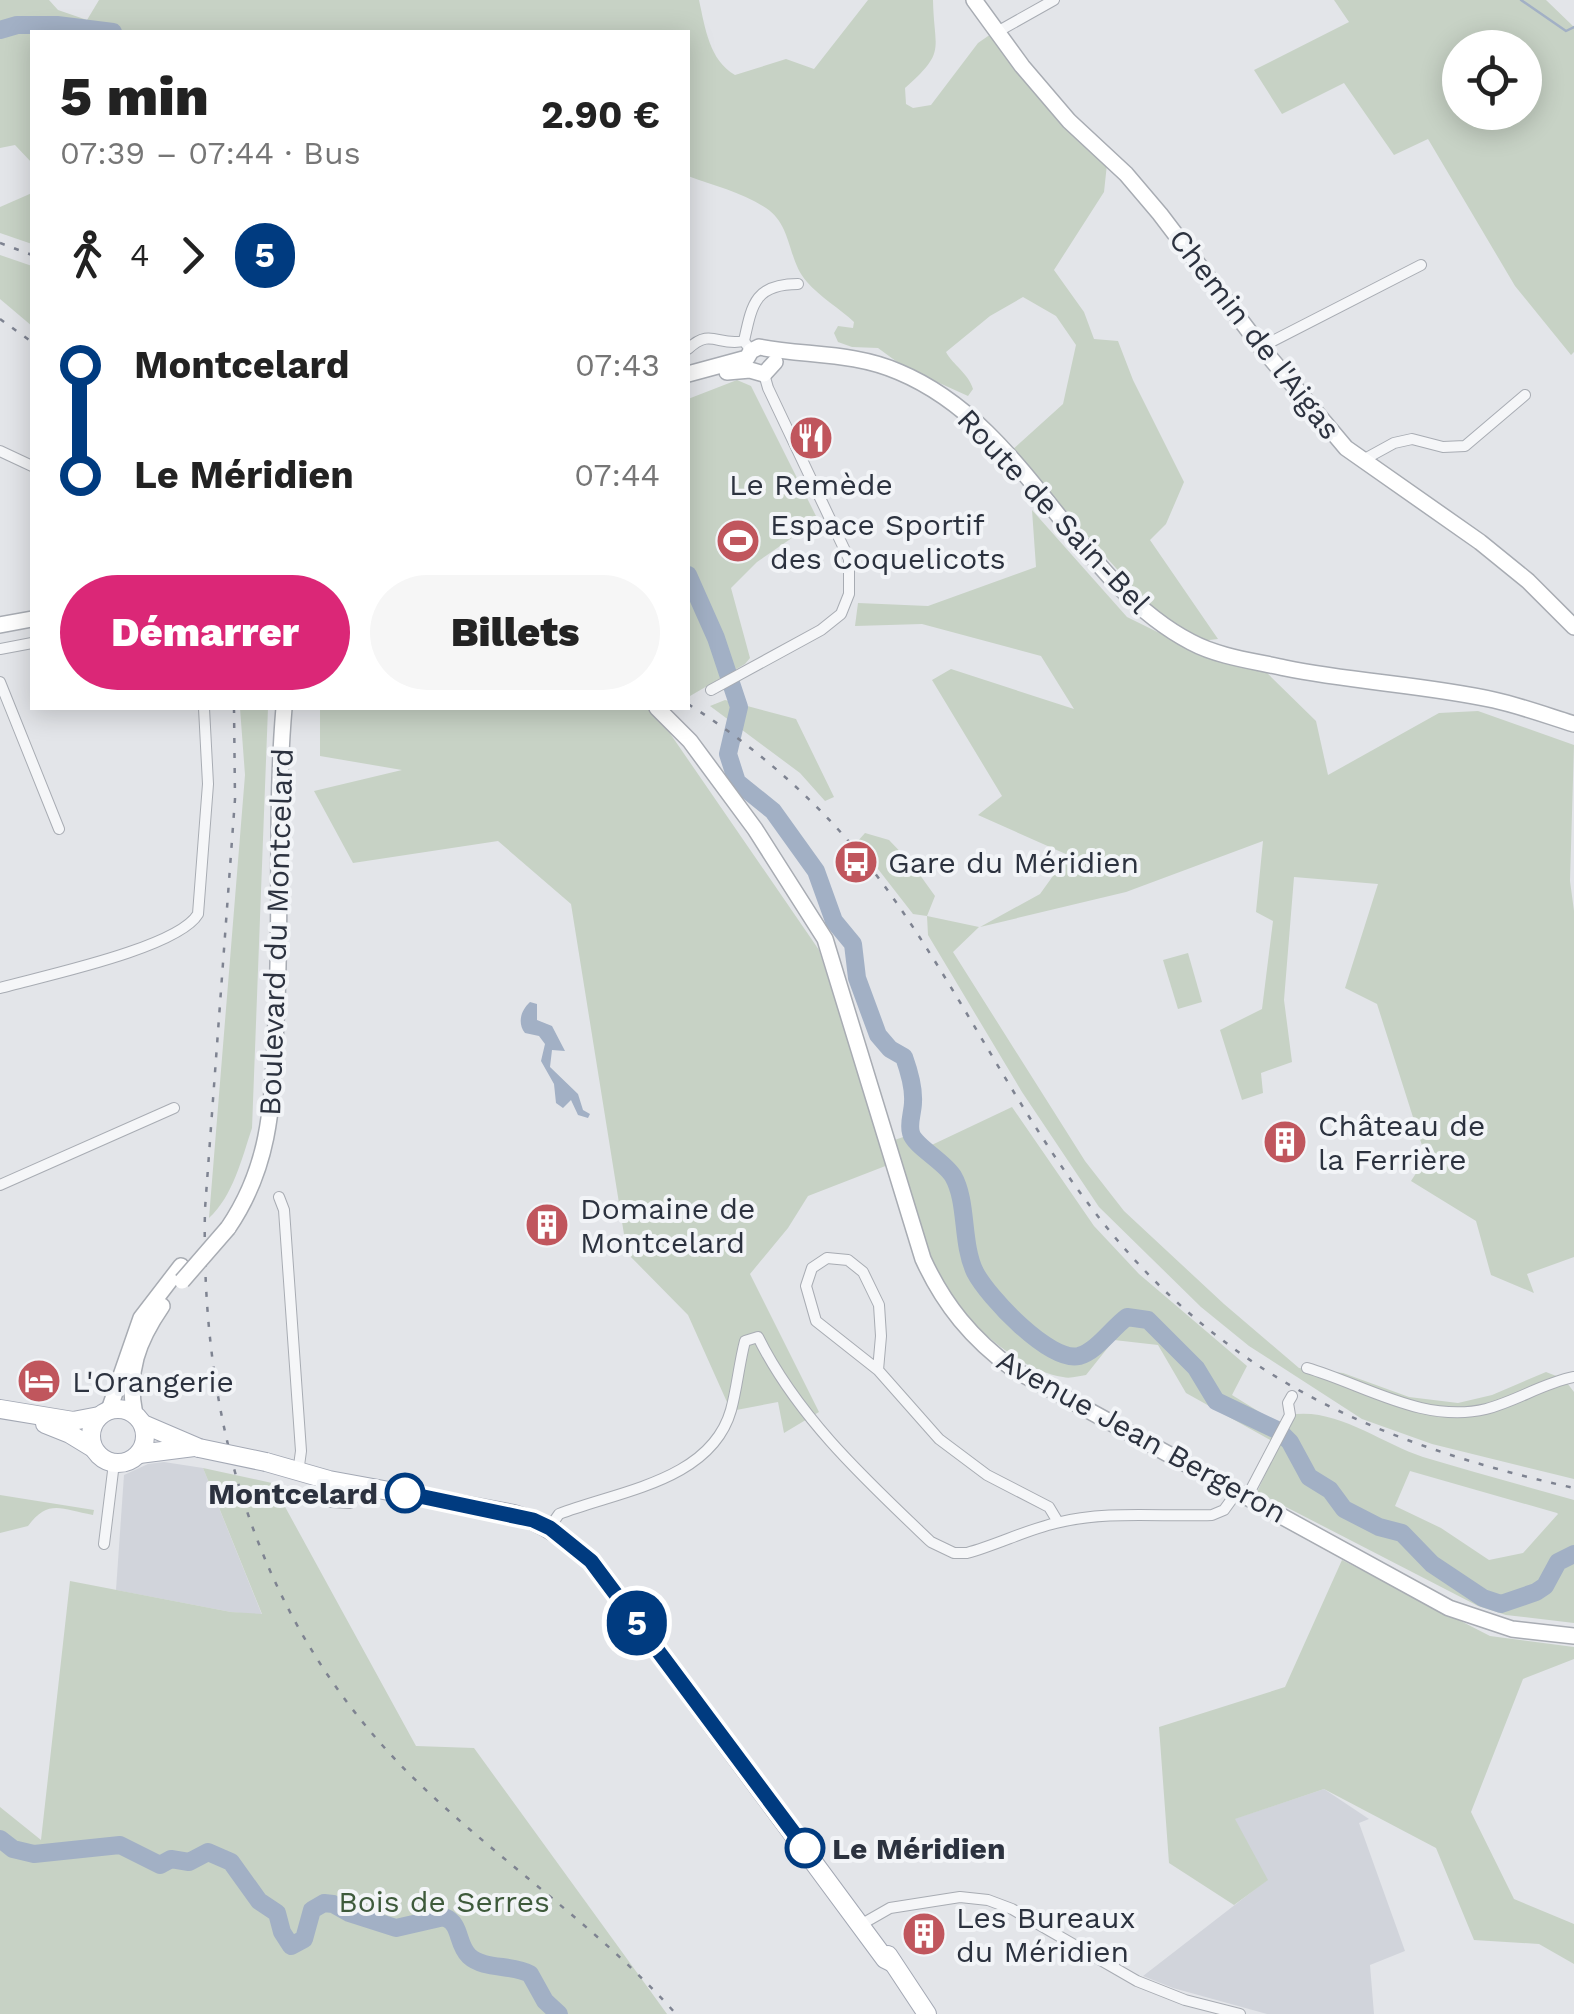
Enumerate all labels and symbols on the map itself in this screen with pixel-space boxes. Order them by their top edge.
street label: Chemin de l'Aigas [1162,222,1348,446]
street label: Route de Sain-Bel [950,402,1158,620]
restaurant icon: Le Remède [788,415,834,461]
place label: Le Remède [729,467,893,502]
place label: Espace Sportif des Coquelicots [770,507,1005,576]
sports icon: Espace Sportif des Coquelicots [715,518,761,564]
street label: Boulevard du Montcelard [252,748,300,1116]
bus stop icon: Gare du Méridien [833,839,879,885]
place label: Gare du Méridien [888,845,1139,880]
place label: Château de la Ferrière [1318,1108,1485,1177]
building icon: Château de la Ferrière [1262,1119,1308,1165]
place label: Domaine de Montcelard [580,1191,755,1260]
building icon: Domaine de Montcelard [524,1202,570,1248]
street label: Avenue Jean Bergeron [991,1342,1293,1530]
hotel icon: L'Orangerie [16,1358,62,1404]
place label: L'Orangerie [72,1364,234,1399]
marker: Montcelard [386,1474,424,1512]
place label: Montcelard [208,1476,378,1511]
line badge: 5 [604,1590,670,1656]
marker: Le Méridien [786,1829,824,1867]
place label: Le Méridien [832,1831,1006,1866]
park label: Bois de Serres [338,1884,550,1919]
place label: Les Bureaux du Méridien [956,1900,1136,1969]
building icon: Les Bureaux du Méridien [901,1911,947,1957]

